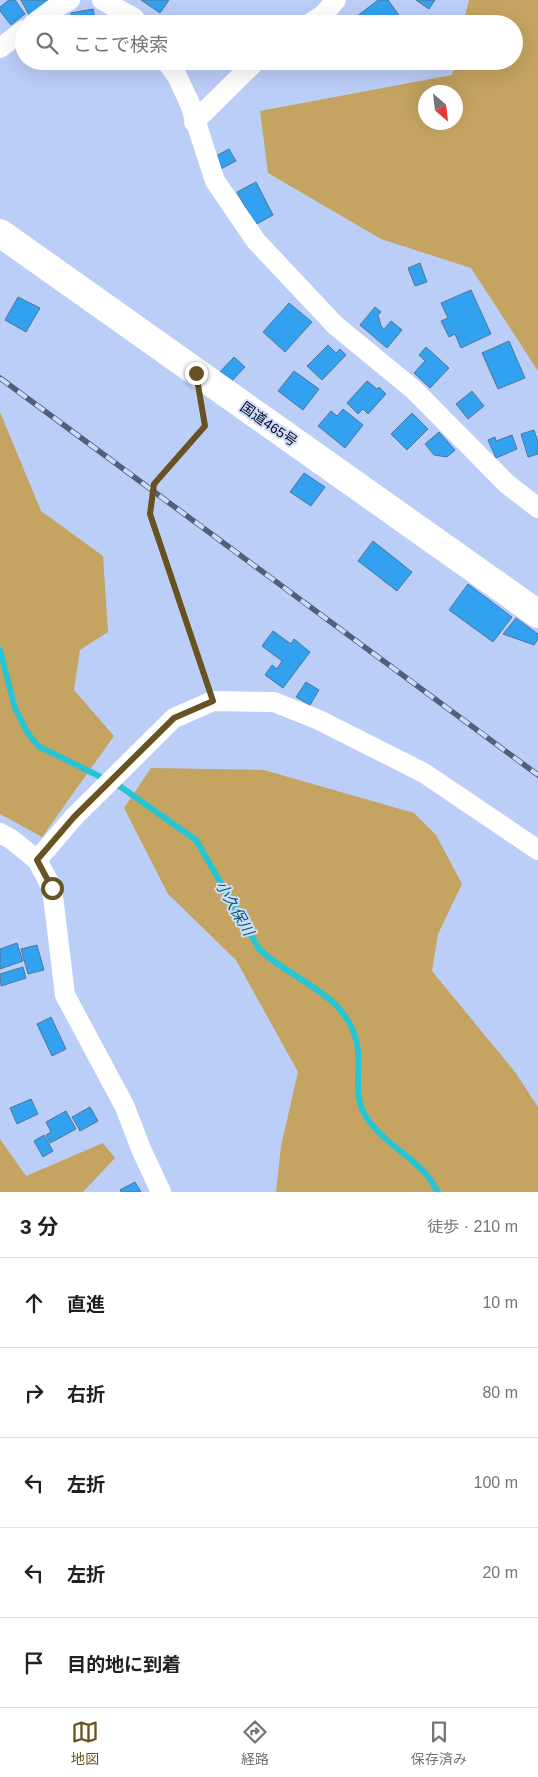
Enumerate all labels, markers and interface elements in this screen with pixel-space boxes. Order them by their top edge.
search box [15,15,523,70]
icon: search [33,29,61,57]
text: ここで検索 [73,34,168,55]
north arrow [418,85,463,130]
route end [185,362,208,385]
street label: 国道465号 [238,399,300,449]
route start [41,877,64,900]
water label: 小久保川 [213,878,258,940]
text: 3 分 [20,1215,59,1238]
text: 徒歩 · 210 m [427,1218,518,1235]
icon: ahead [20,1289,48,1317]
text: 直進 [67,1294,105,1315]
text: 10 m [482,1294,518,1311]
icon: right [20,1379,48,1407]
text: 右折 [67,1384,105,1405]
text: 80 m [482,1384,518,1401]
icon: left [20,1469,48,1497]
text: 左折 [67,1474,105,1495]
text: 100 m [474,1474,518,1491]
icon: left [20,1559,48,1587]
text: 左折 [67,1564,105,1585]
text: 20 m [482,1564,518,1581]
icon: arrive [20,1649,48,1677]
text: 目的地に到着 [67,1654,181,1675]
tab: 地図 [71,1718,99,1768]
tab: 経路 [241,1718,269,1768]
tab: 保存済み [411,1718,467,1768]

